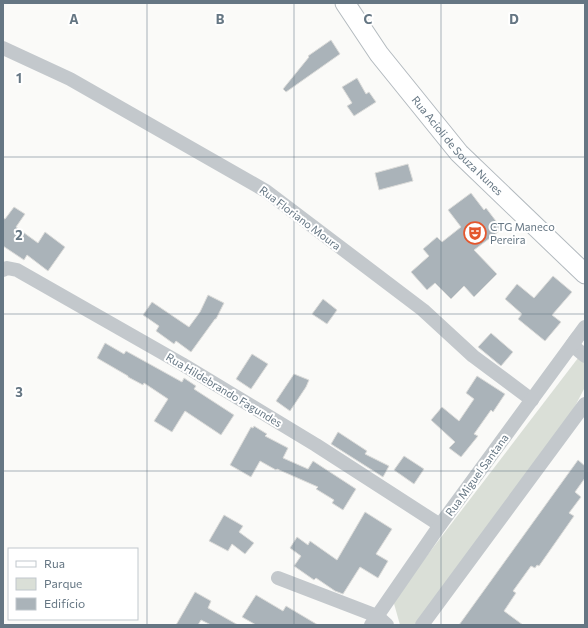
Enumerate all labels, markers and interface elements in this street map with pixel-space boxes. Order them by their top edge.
text: A [69,11,79,27]
text: B [216,11,225,27]
text: C [364,11,373,27]
text: D [509,11,519,27]
text: 1 [16,70,22,86]
street label: Rua Acioli de Souza Nunes [409,93,506,198]
street label: Rua Floriano Moura [257,183,343,252]
theatre icon: CTG Maneco Pereira [462,220,488,246]
place label: CTG Maneco Pereira [490,220,555,246]
text: 2 [15,227,23,243]
street label: Rua Hildebrando Fagundes [164,350,284,429]
text: 3 [15,384,23,400]
street label: Rua Miguel Santana [442,431,511,518]
legend [8,548,138,620]
text: Rua [44,556,65,570]
text: Parque [44,576,82,590]
text: Edifício [44,596,85,610]

